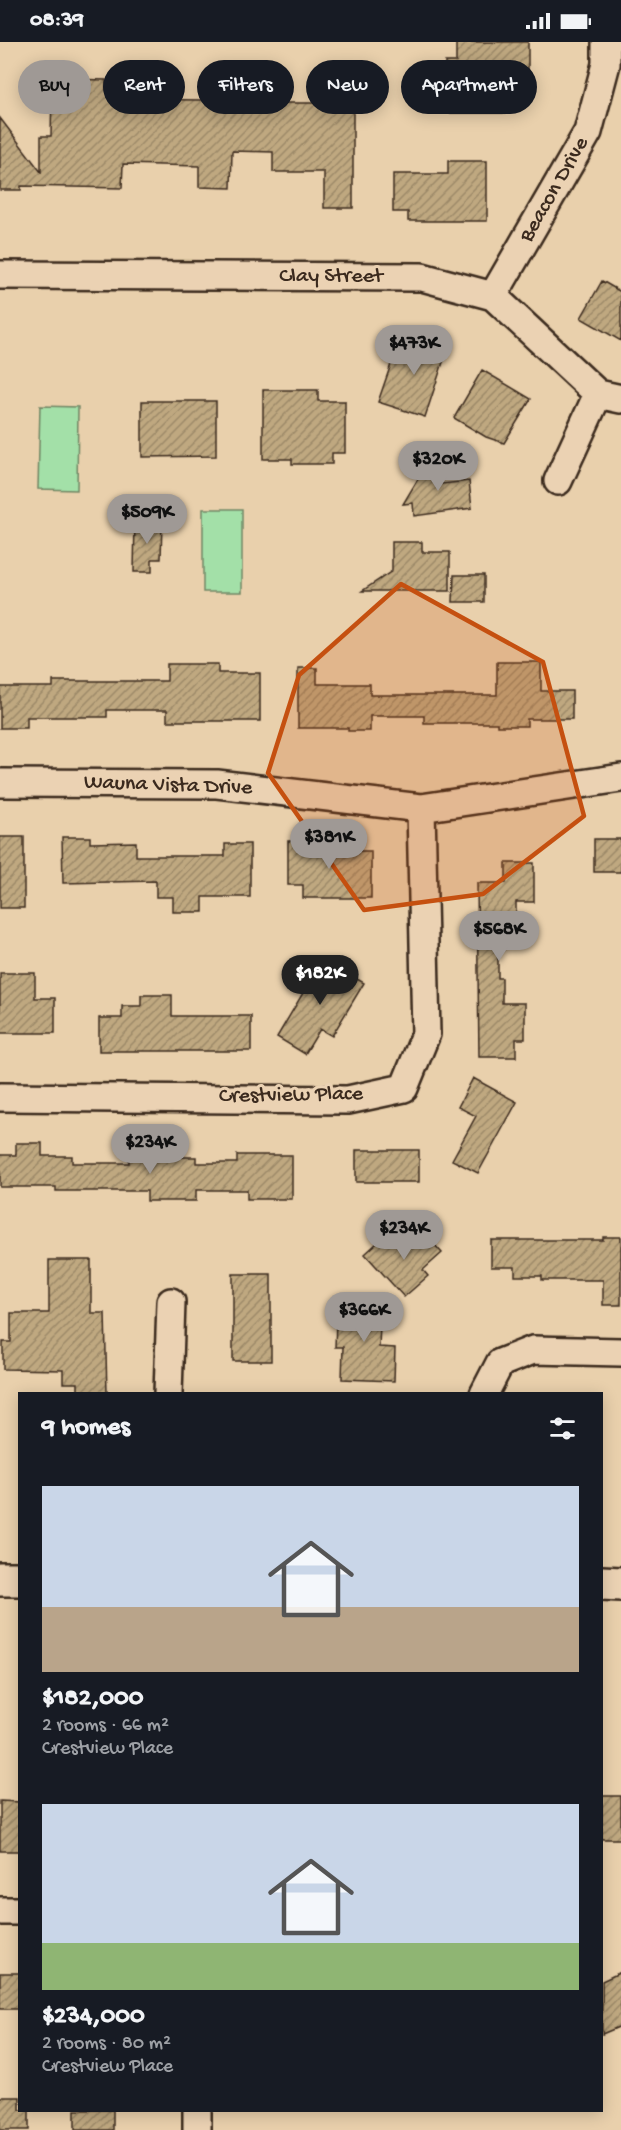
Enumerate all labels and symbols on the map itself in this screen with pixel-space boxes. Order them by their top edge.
street label: Beacon Drive [514,132,596,248]
street label: Clay Street [279,264,385,290]
pin: $473K [372,325,456,376]
pin: $320K [396,441,480,492]
pin: $509K [105,494,189,545]
street label: Wauna Vista Drive [83,770,253,802]
pin: $381K [287,819,371,870]
pin: $568K [457,911,541,962]
pin: $182K [278,955,362,1006]
street label: Crestview Place [219,1082,364,1110]
pin: $234K [108,1124,192,1175]
pin: $234K [362,1210,446,1261]
pin: $366K [322,1292,406,1343]

